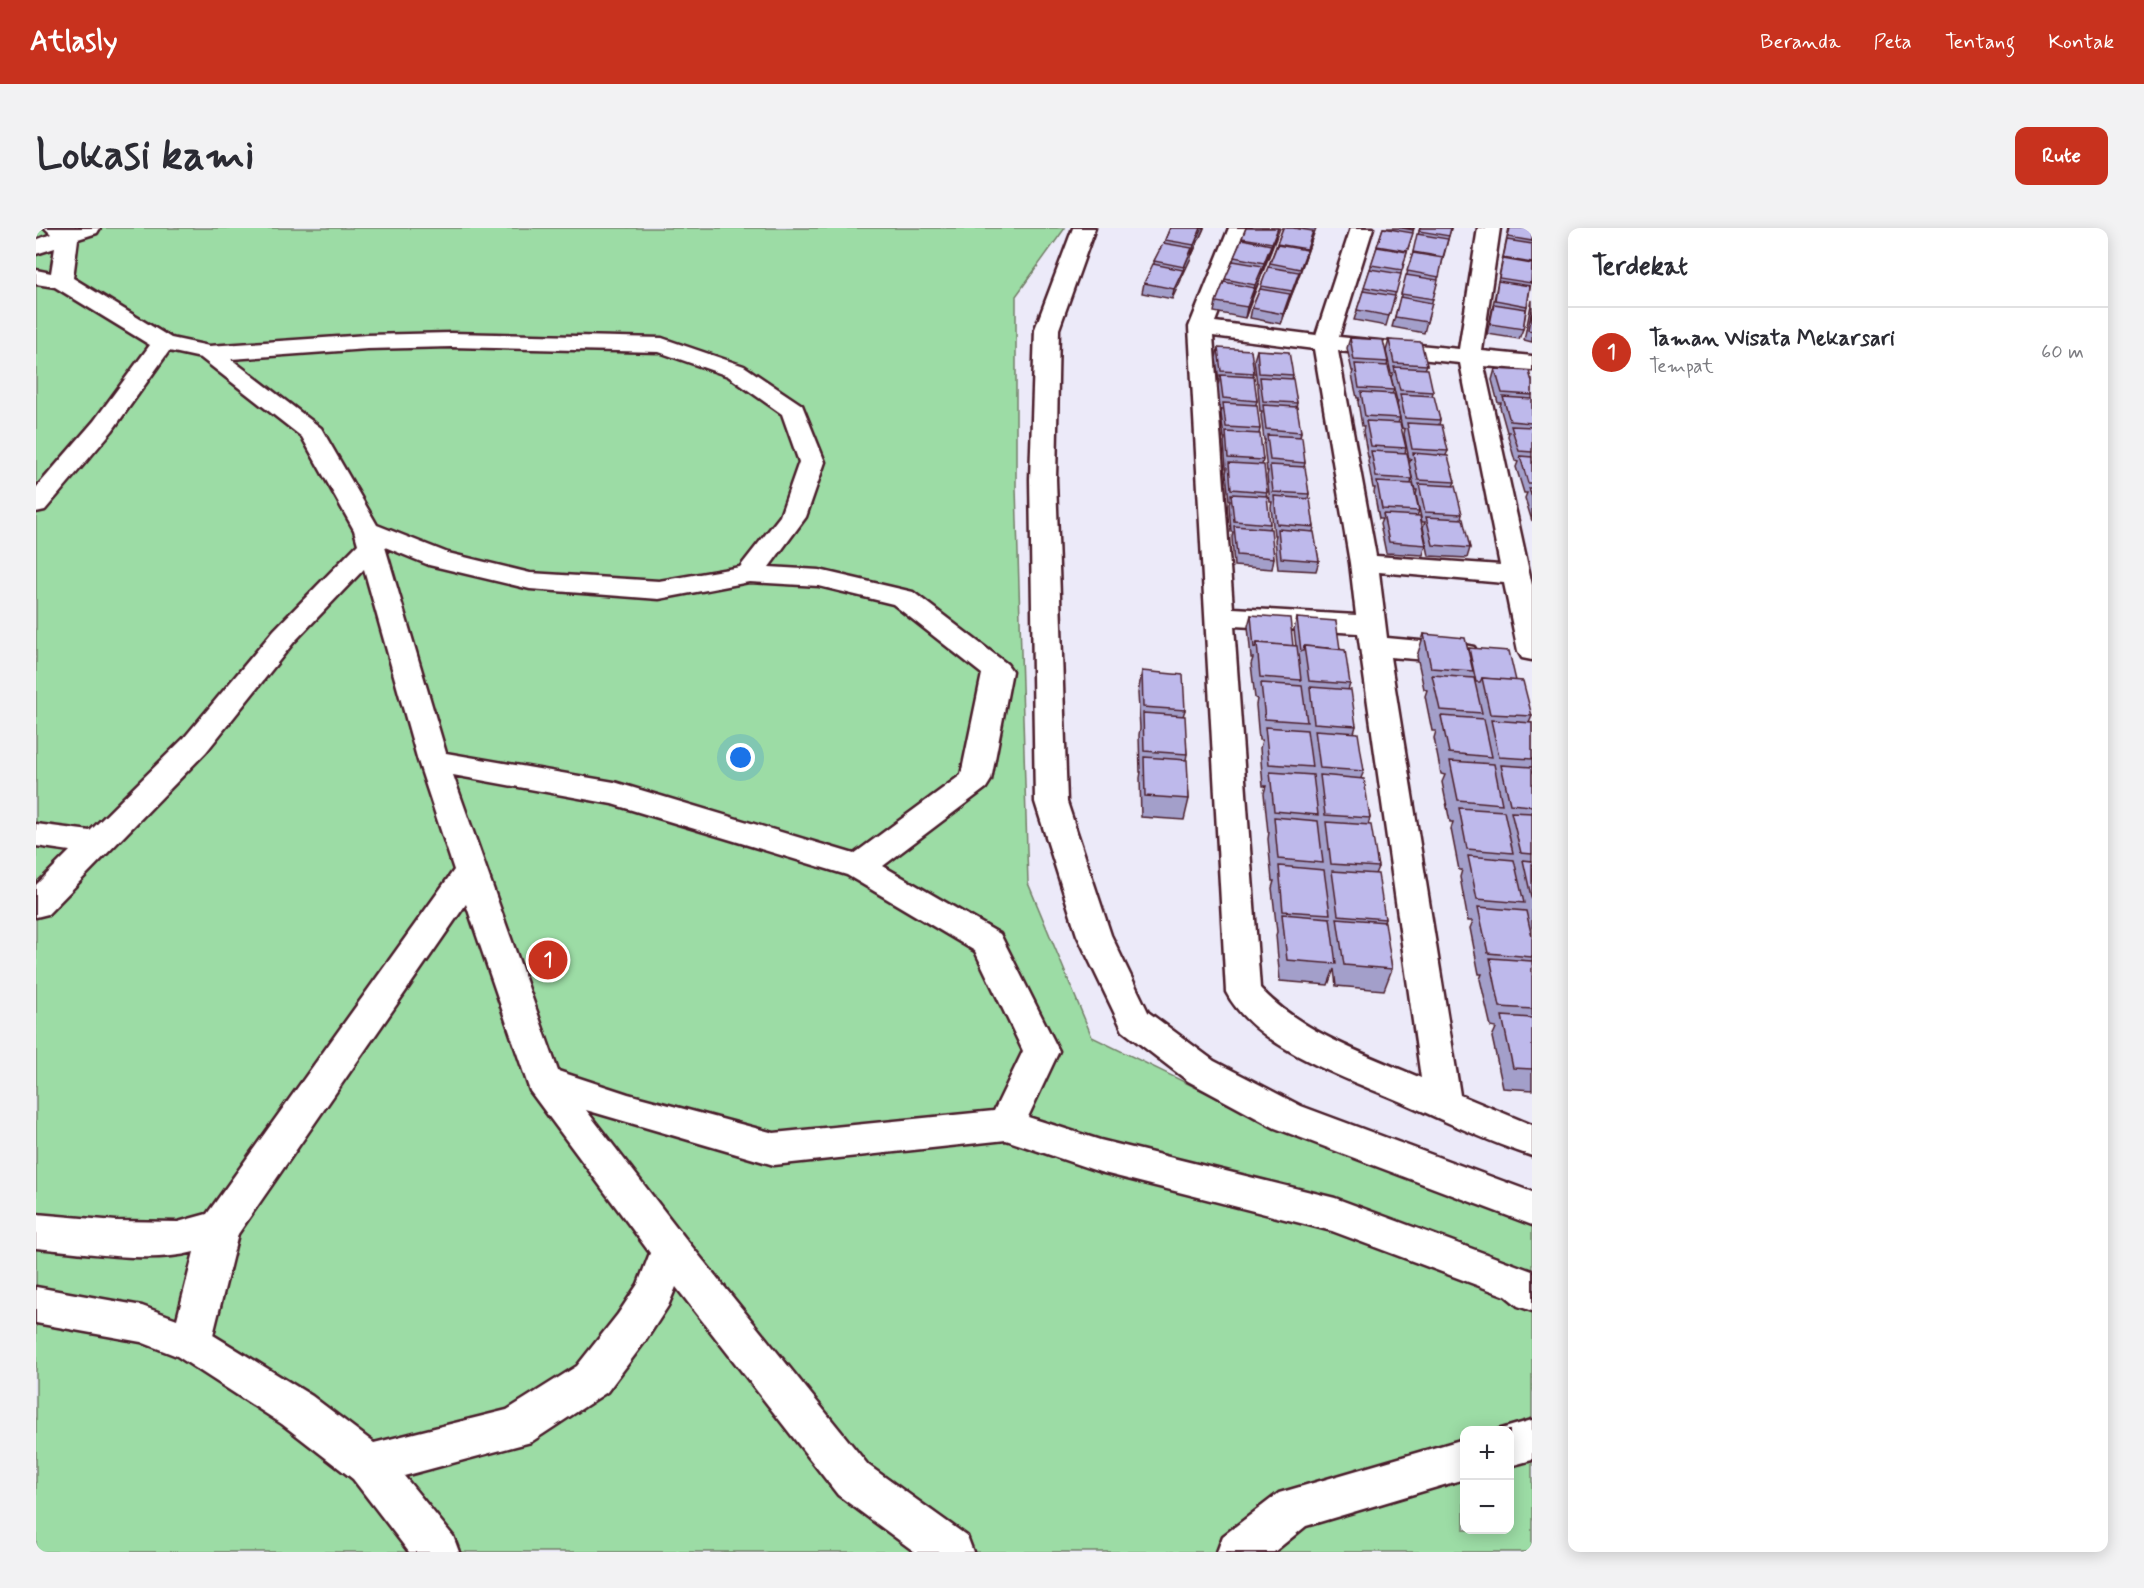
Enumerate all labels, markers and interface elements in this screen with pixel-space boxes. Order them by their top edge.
text: Atlasly [30,24,118,61]
text: Beranda [1760,28,1841,56]
text: Peta [1874,28,1912,56]
text: Tentang [1945,28,2015,56]
text: Kontak [2048,28,2114,56]
button: Rute [2015,127,2108,185]
text: Lokasi kami [36,129,255,184]
text: Terdekat [1592,250,1688,284]
text: Taman Wisata Mekarsari [1649,325,1895,353]
text: 1 [1607,339,1616,366]
text: 60 m [2041,339,2084,366]
text: Tempat [1649,353,1714,380]
your location [726,743,755,772]
pin: 1 [528,938,568,982]
map controls [1460,1426,1514,1534]
button: + [1460,1426,1514,1480]
button: − [1460,1480,1514,1534]

